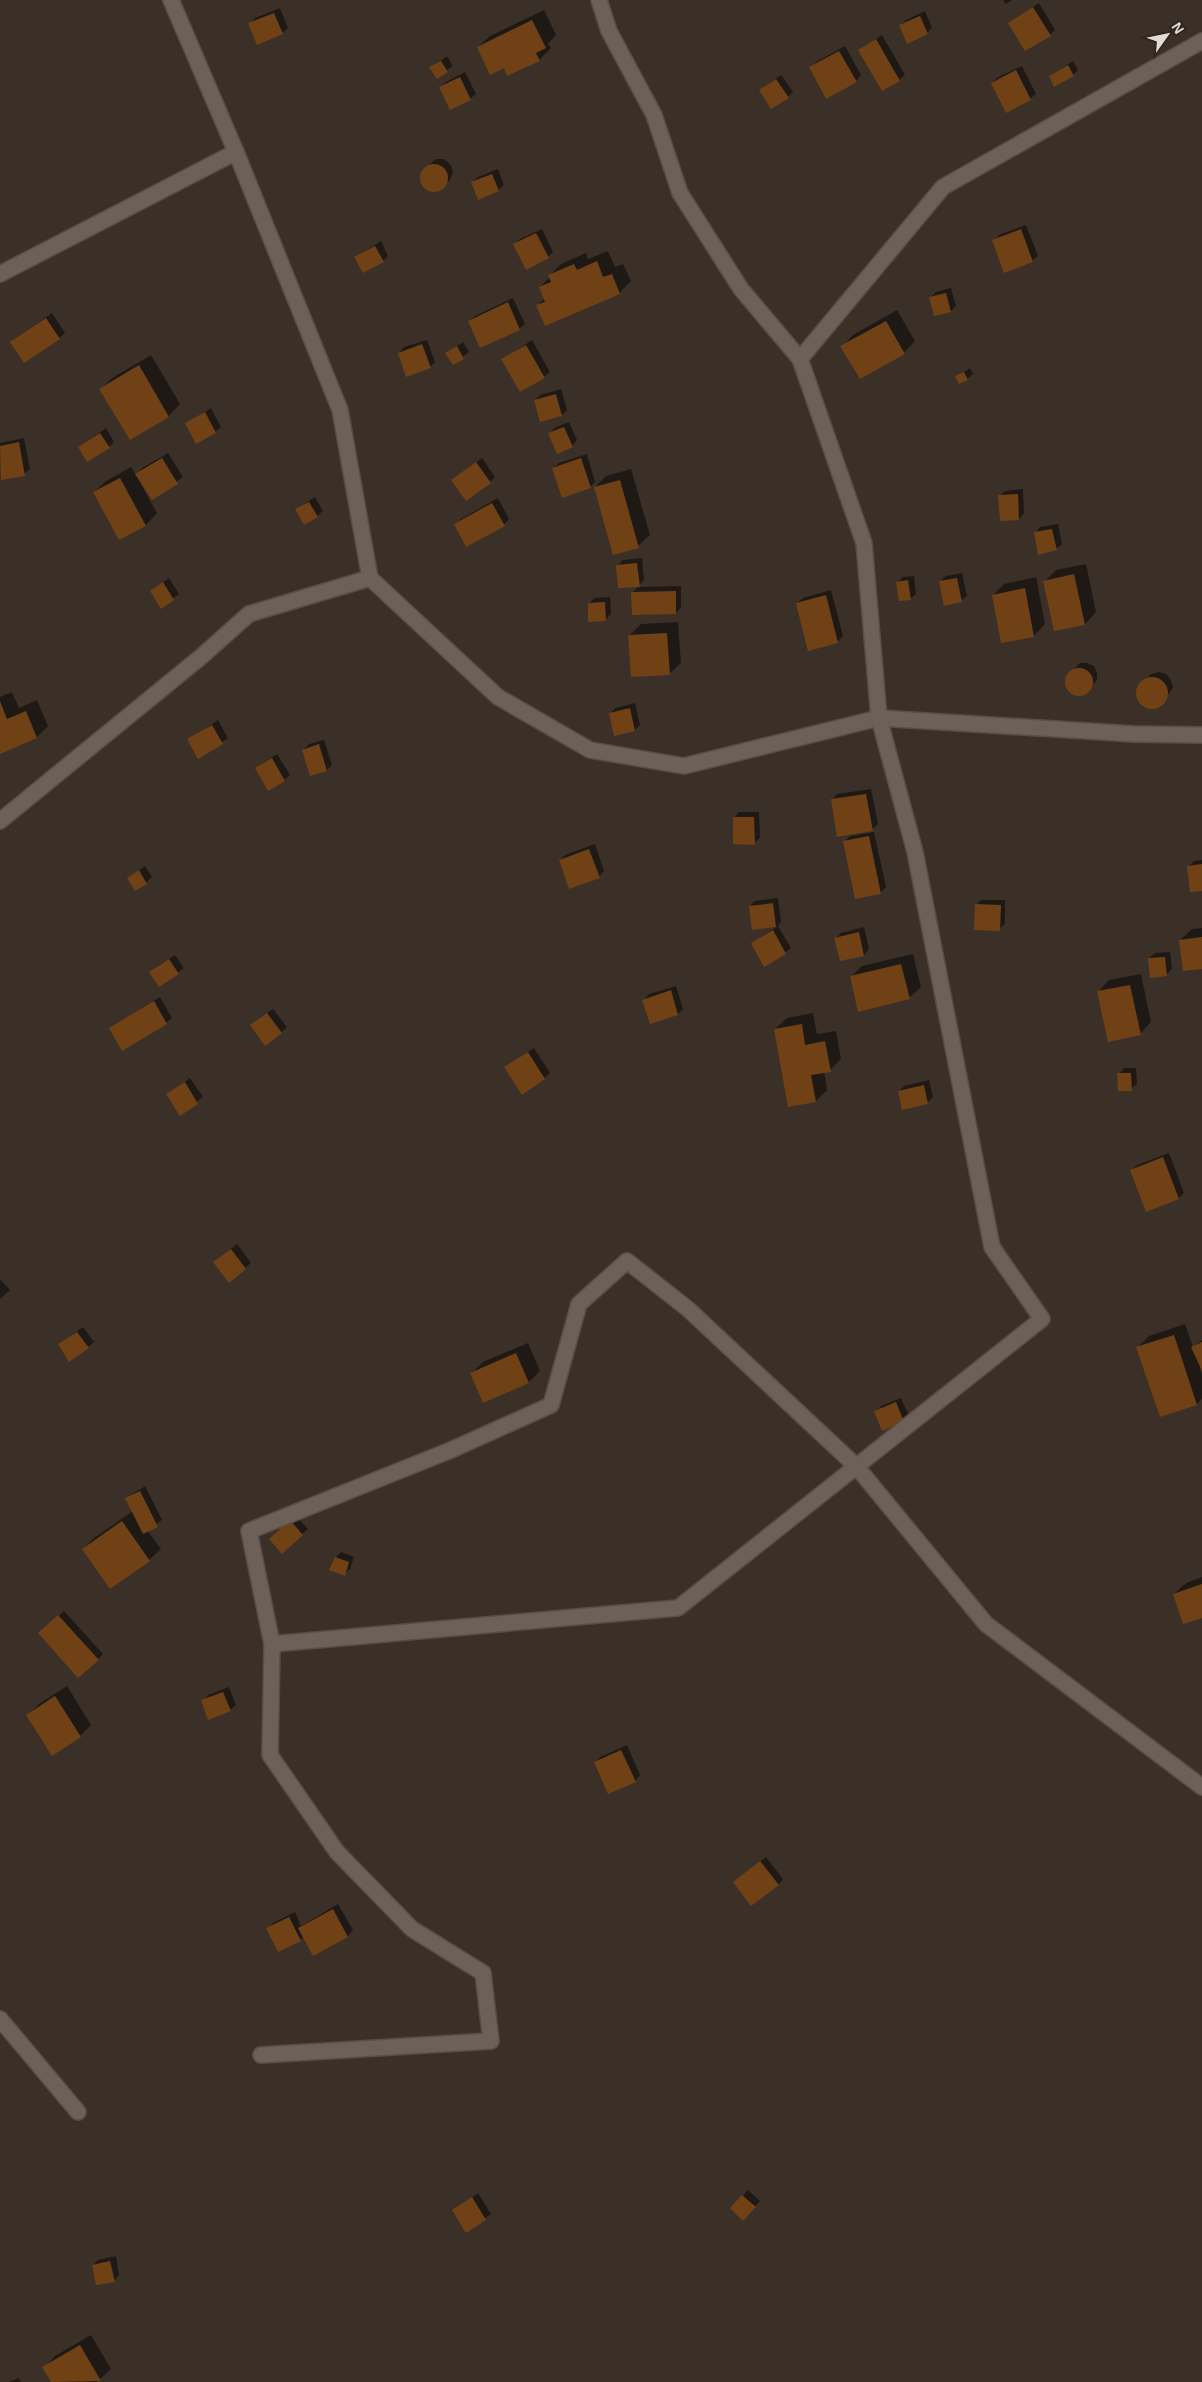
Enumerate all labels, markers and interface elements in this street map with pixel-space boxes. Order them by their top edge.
north arrow [1142,10,1192,60]
text: N [1168,19,1187,37]

